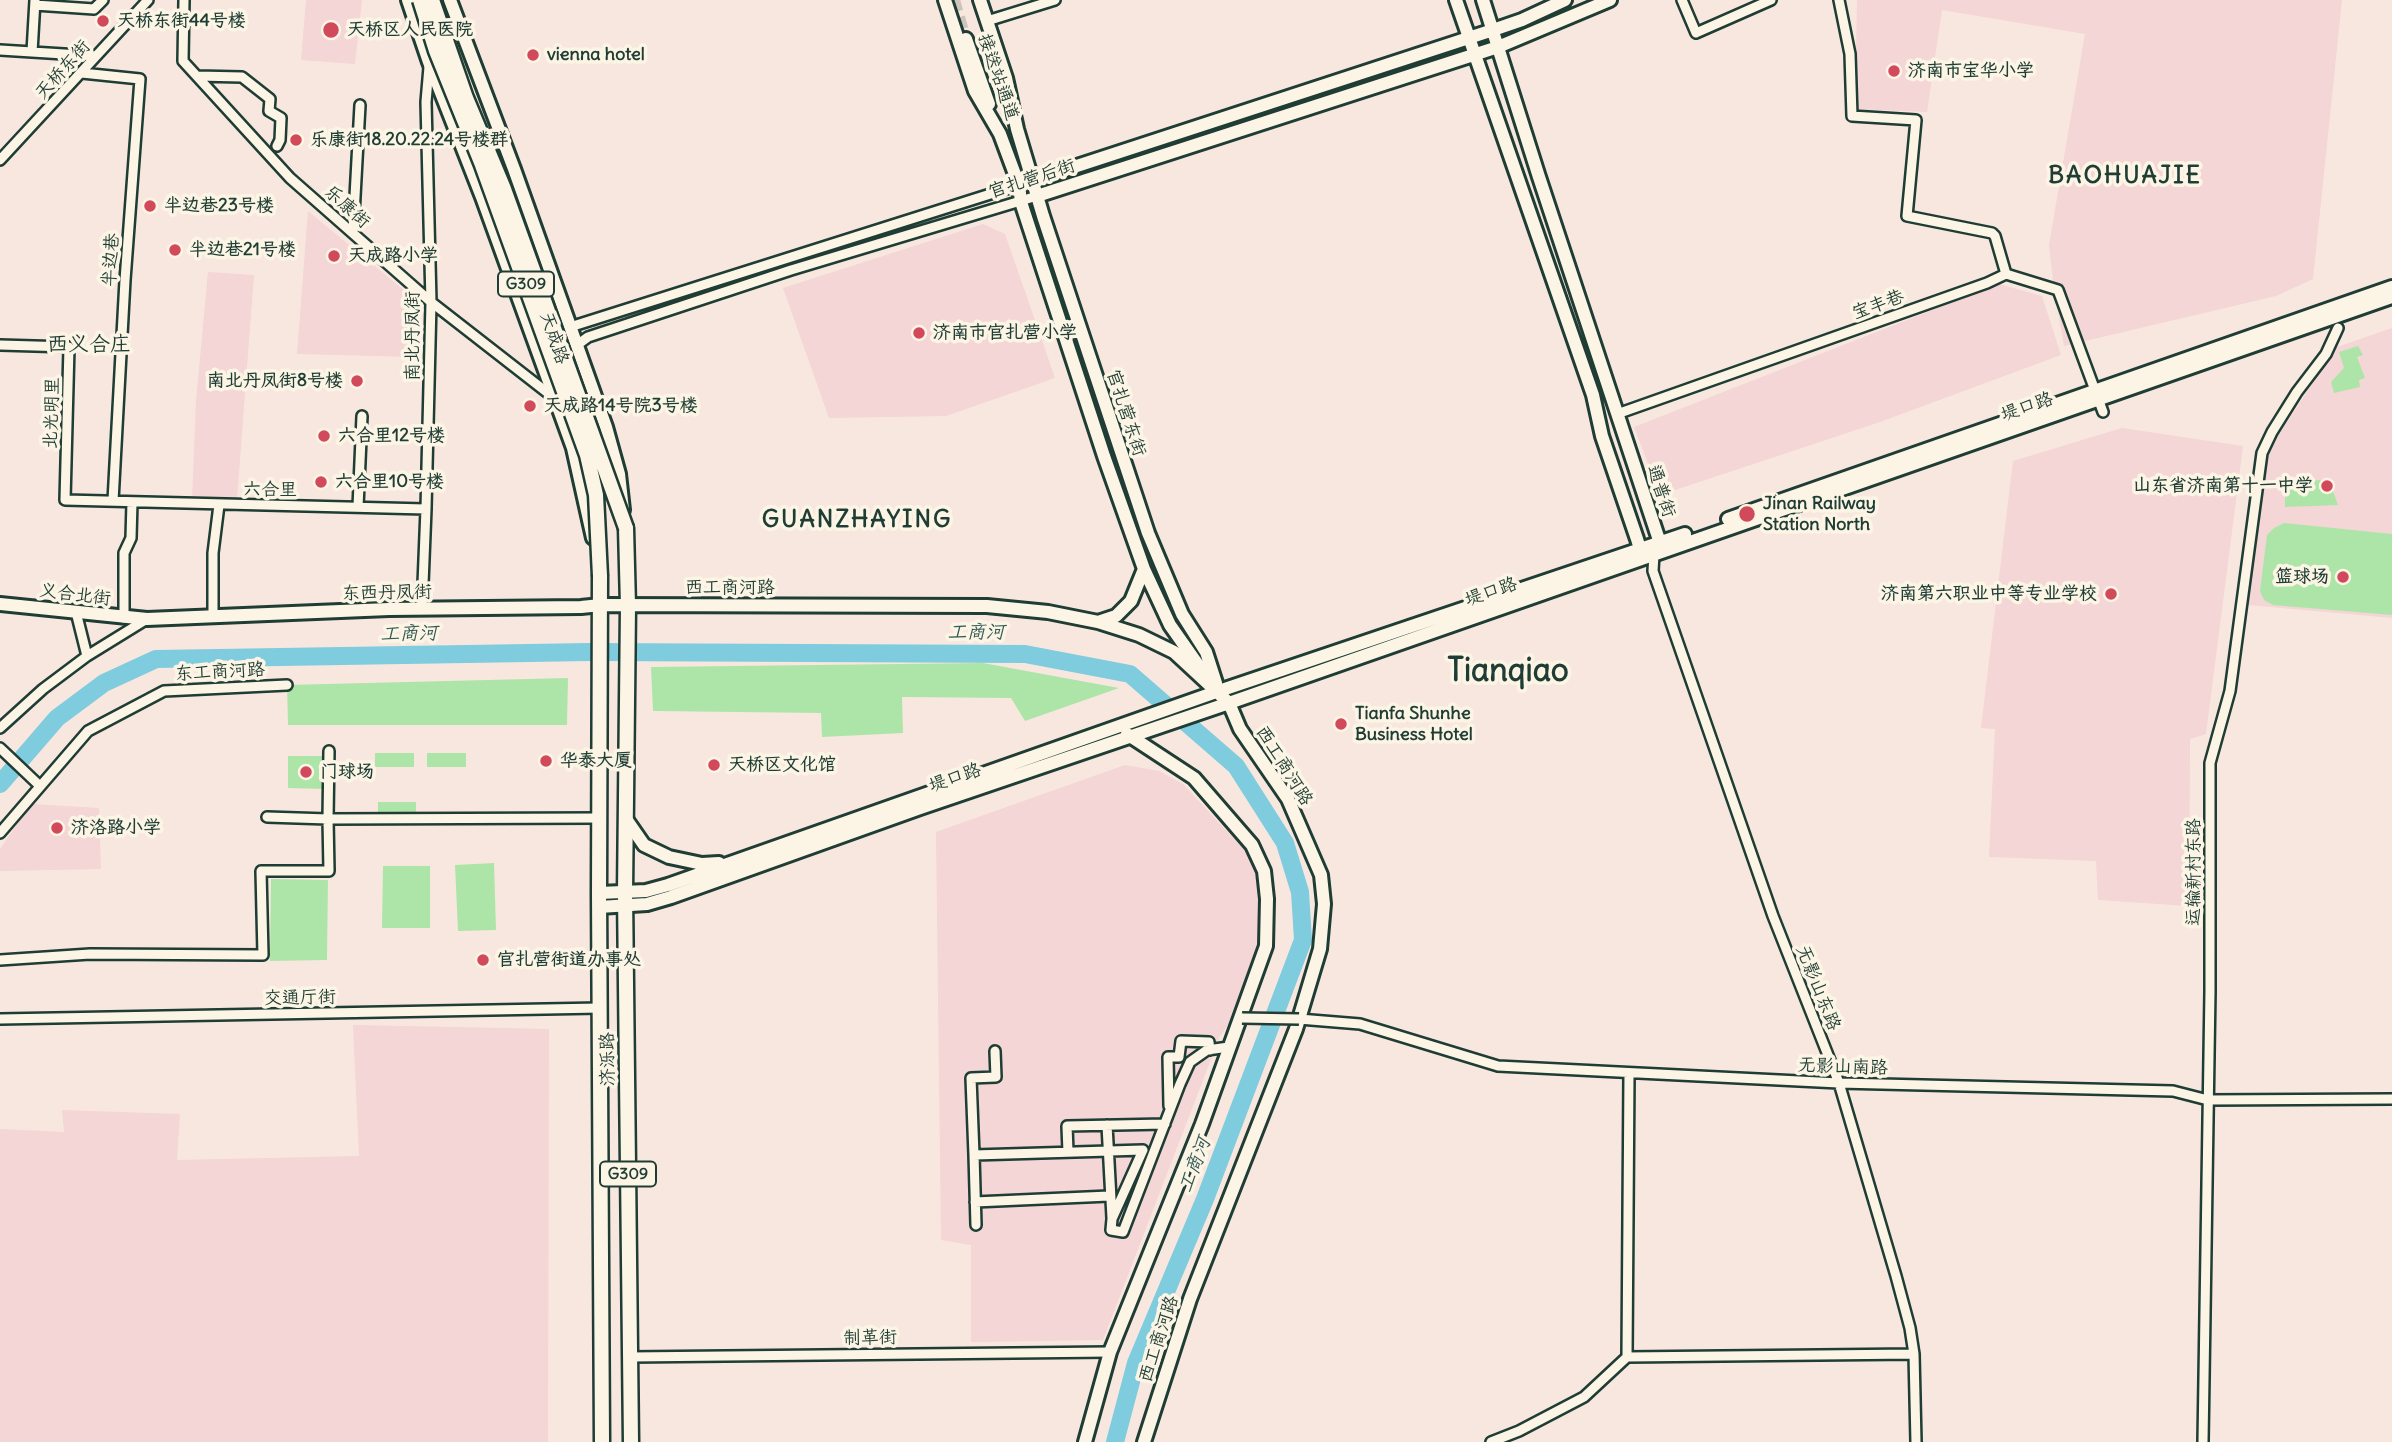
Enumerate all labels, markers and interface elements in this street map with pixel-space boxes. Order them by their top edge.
place label: 天桥东街44号楼 [117,10,246,32]
marker: 天桥东街44号楼 [95,13,111,29]
place label: 天桥区人民医院 [347,19,473,41]
marker: 天桥区人民医院 [321,20,341,40]
street label: 接送站通道 [973,31,1023,123]
street label: 天桥东街 [31,36,95,104]
place label: vienna hotel [547,44,645,66]
marker: vienna hotel [525,47,541,63]
place label: 济南市宝华小学 [1908,60,2034,82]
marker: 济南市宝华小学 [1886,63,1902,79]
place label: 乐康街18.20.22.24号楼群 [310,129,508,151]
marker: 乐康街18.20.22.24号楼群 [288,132,304,148]
street label: 官扎营后街 [986,155,1078,203]
district label: BAOHUAJIE [2049,162,2201,190]
street label: 乐康街 [320,181,374,233]
place label: 半边巷23号楼 [164,195,274,217]
marker: 半边巷23号楼 [142,198,158,214]
street label: 半边巷 [98,232,124,288]
place label: 半边巷21号楼 [189,239,296,261]
marker: 半边巷21号楼 [167,242,183,258]
place label: 天成路小学 [348,245,438,267]
marker: 天成路小学 [326,248,342,264]
road number: G309 [498,272,554,296]
street label: 宝丰巷 [1849,286,1907,324]
street label: 南北丹凤街 [402,291,424,381]
street label: 天成路 [535,309,573,367]
place label: 济南市官扎营小学 [933,322,1077,344]
marker: 济南市官扎营小学 [911,325,927,341]
district label: 西义合庄 [47,332,131,358]
street label: 官扎营东街 [1102,367,1150,459]
place label: 南北丹凤街8号楼 [207,370,343,392]
marker: 南北丹凤街8号楼 [349,373,365,389]
street label: 北光明里 [40,377,64,449]
street label: 堤口路 [1998,388,2056,426]
place label: 天成路14号院3号楼 [544,395,698,417]
marker: 天成路14号院3号楼 [522,398,538,414]
place label: 六合里12号楼 [338,425,445,447]
marker: 六合里12号楼 [316,428,332,444]
street label: 通普街 [1642,462,1680,520]
place label: 六合里10号楼 [335,471,444,493]
marker: 六合里10号楼 [313,474,329,490]
place label: 山东省济南第十一中学 [2133,475,2313,497]
marker: 山东省济南第十一中学 [2319,478,2335,494]
street label: 六合里 [243,479,297,501]
place label: Jinan Railway Station North [1763,493,1876,536]
marker: Jinan Railway Station North [1737,504,1757,524]
district label: GUANZHAYING [763,506,951,534]
place label: 篮球场 [2275,566,2329,588]
marker: 篮球场 [2335,569,2351,585]
street label: 堤口路 [1462,573,1520,611]
street label: 西工商河路 [685,577,775,599]
street label: 义合北街 [38,580,112,610]
street label: 东西丹凤街 [342,581,432,605]
place label: 济南第六职业中等专业学校 [1881,583,2097,605]
marker: 济南第六职业中等专业学校 [2103,586,2119,602]
water label: 工商河 [380,622,438,646]
water label: 工商河 [948,622,1004,644]
district label: Tianqiao [1447,653,1569,691]
street label: 东工商河路 [174,659,266,685]
place label: Tianfa Shunhe Business Hotel [1355,703,1473,746]
marker: Tianfa Shunhe Business Hotel [1333,716,1349,732]
street label: 西工商河路 [1251,722,1317,810]
place label: 华泰大厦 [560,750,632,772]
marker: 华泰大厦 [538,753,554,769]
place label: 天桥区文化馆 [728,754,836,776]
marker: 天桥区文化馆 [706,757,722,773]
street label: 堤口路 [926,759,984,797]
place label: 门球场 [320,761,374,783]
marker: 门球场 [298,764,314,780]
place label: 济洛路小学 [71,817,161,839]
street label: 运输新村东路 [2183,818,2205,926]
marker: 济洛路小学 [49,820,65,836]
street label: 无影山东路 [1791,942,1845,1034]
place label: 官扎营街道办事处 [497,949,641,971]
marker: 官扎营街道办事处 [475,952,491,968]
street label: 交通厅街 [264,987,336,1009]
street label: 济泺路 [597,1032,619,1086]
street label: 无影山南路 [1798,1055,1888,1079]
water label: 工商河 [1174,1134,1216,1196]
road number: G309 [600,1162,656,1186]
street label: 西工商河路 [1135,1293,1183,1385]
street label: 制革街 [843,1327,897,1349]

